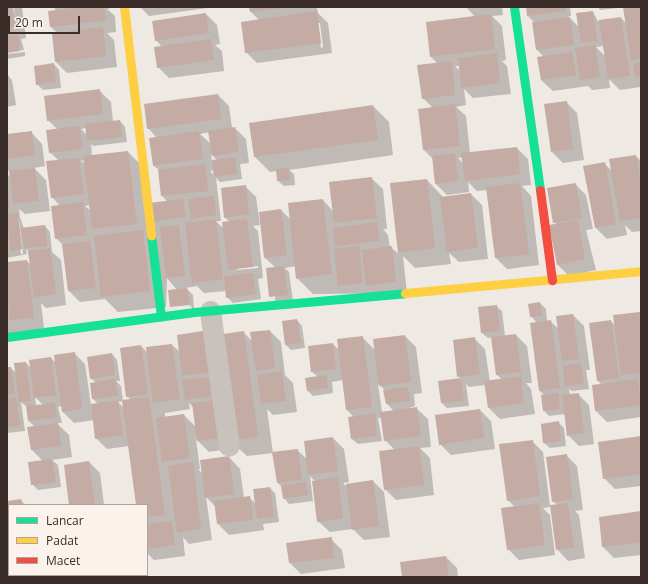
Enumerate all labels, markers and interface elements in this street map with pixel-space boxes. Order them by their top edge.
scale bar [10,8,82,34]
text: 20 m [15,14,43,31]
legend [8,504,148,576]
text: Lancar [46,512,84,529]
text: Padat [46,532,78,549]
text: Macet [46,552,80,569]

